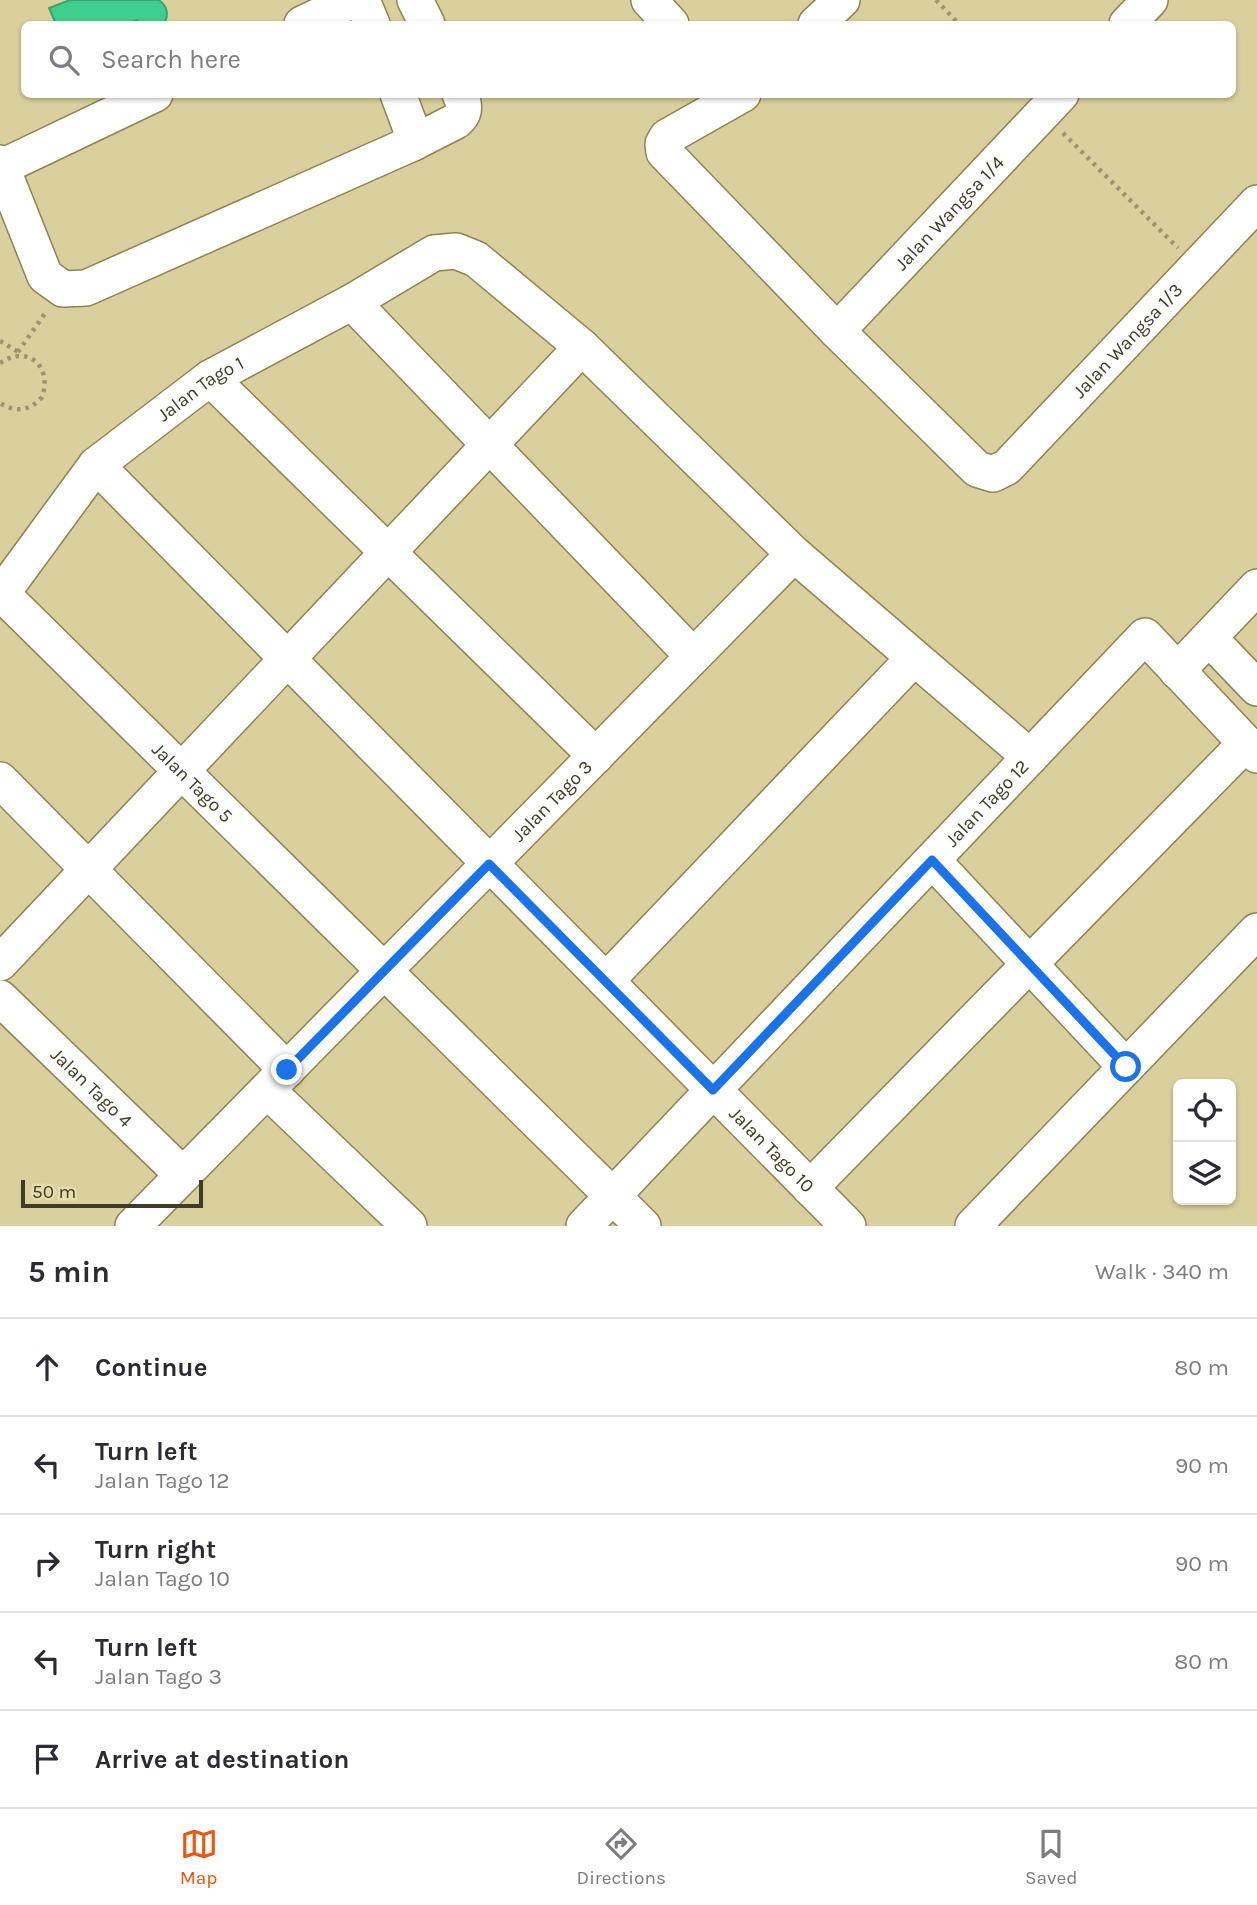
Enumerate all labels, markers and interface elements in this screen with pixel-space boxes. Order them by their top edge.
search box [21,21,1236,98]
icon: search [45,41,83,79]
text: Search here [101,44,241,75]
street label: Jalan Wangsa 1/4 [890,151,1009,275]
street label: Jalan Wangsa 1/3 [1068,279,1187,403]
street label: Jalan Tago 1 [153,352,248,426]
street label: Jalan Tago 5 [147,738,237,827]
street label: Jalan Tago 3 [508,756,597,846]
street label: Jalan Tago 12 [941,756,1033,851]
street label: Jalan Tago 4 [46,1043,137,1132]
route start [1110,1051,1141,1082]
route end [271,1054,302,1085]
map controls [1173,1079,1236,1205]
button: locate [1173,1079,1236,1142]
street label: Jalan Tago 10 [724,1103,818,1197]
button: layers [1173,1142,1236,1205]
scale bar [21,1177,203,1209]
text: 50 m [32,1181,76,1203]
text: 5 min [28,1254,110,1290]
text: Walk · 340 m [1095,1258,1229,1285]
icon: ahead [28,1348,66,1386]
text: Continue [95,1352,207,1383]
text: 80 m [1174,1354,1229,1381]
text: Turn left [95,1436,197,1467]
icon: left [28,1446,66,1484]
text: 90 m [1175,1452,1229,1479]
text: Jalan Tago 12 [95,1467,230,1494]
text: Turn right [95,1534,216,1565]
icon: right [28,1544,66,1582]
text: 90 m [1175,1550,1229,1577]
text: Jalan Tago 10 [95,1565,230,1592]
text: Turn left [95,1632,197,1663]
icon: left [28,1642,66,1680]
text: 80 m [1174,1648,1229,1675]
text: Jalan Tago 3 [95,1663,222,1690]
icon: arrive [28,1740,66,1778]
text: Arrive at destination [95,1744,349,1775]
tab: Map [180,1825,218,1889]
tab: Directions [577,1825,666,1889]
tab: Saved [1025,1825,1077,1889]

